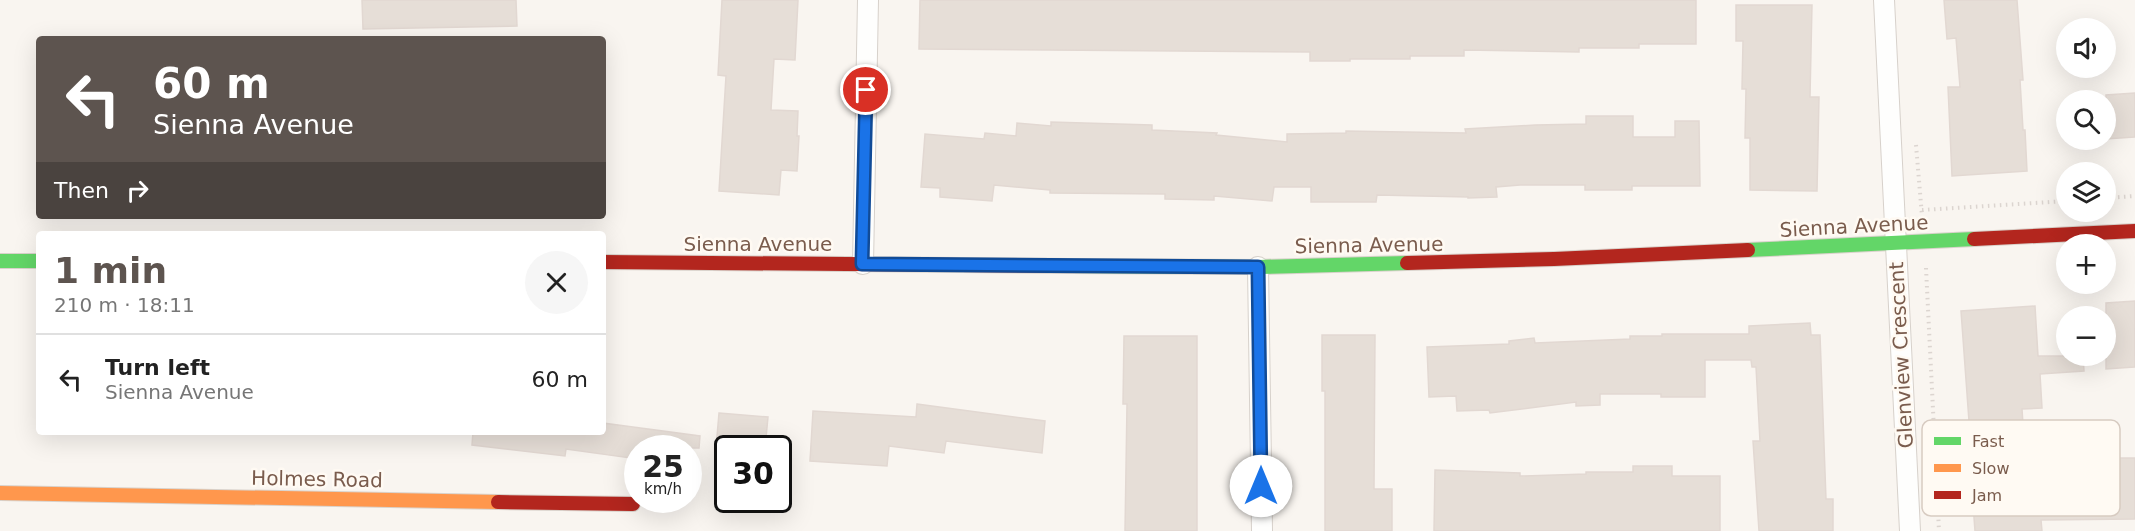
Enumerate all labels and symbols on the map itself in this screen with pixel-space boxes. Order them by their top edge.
pin [840,64,891,115]
street label: Sienna Avenue [1779,210,1929,242]
street label: Sienna Avenue [684,232,832,256]
street label: Sienna Avenue [1294,232,1444,258]
street label: Glenview Crescent [1884,261,1918,449]
legend [1922,420,2120,516]
text: Fast [1972,432,2004,451]
speed limit sign: 30 [714,435,792,513]
position arrow [1229,454,1293,518]
text: Slow [1972,459,2009,478]
street label: Holmes Road [251,466,383,492]
text: Jam [1971,486,2002,505]

